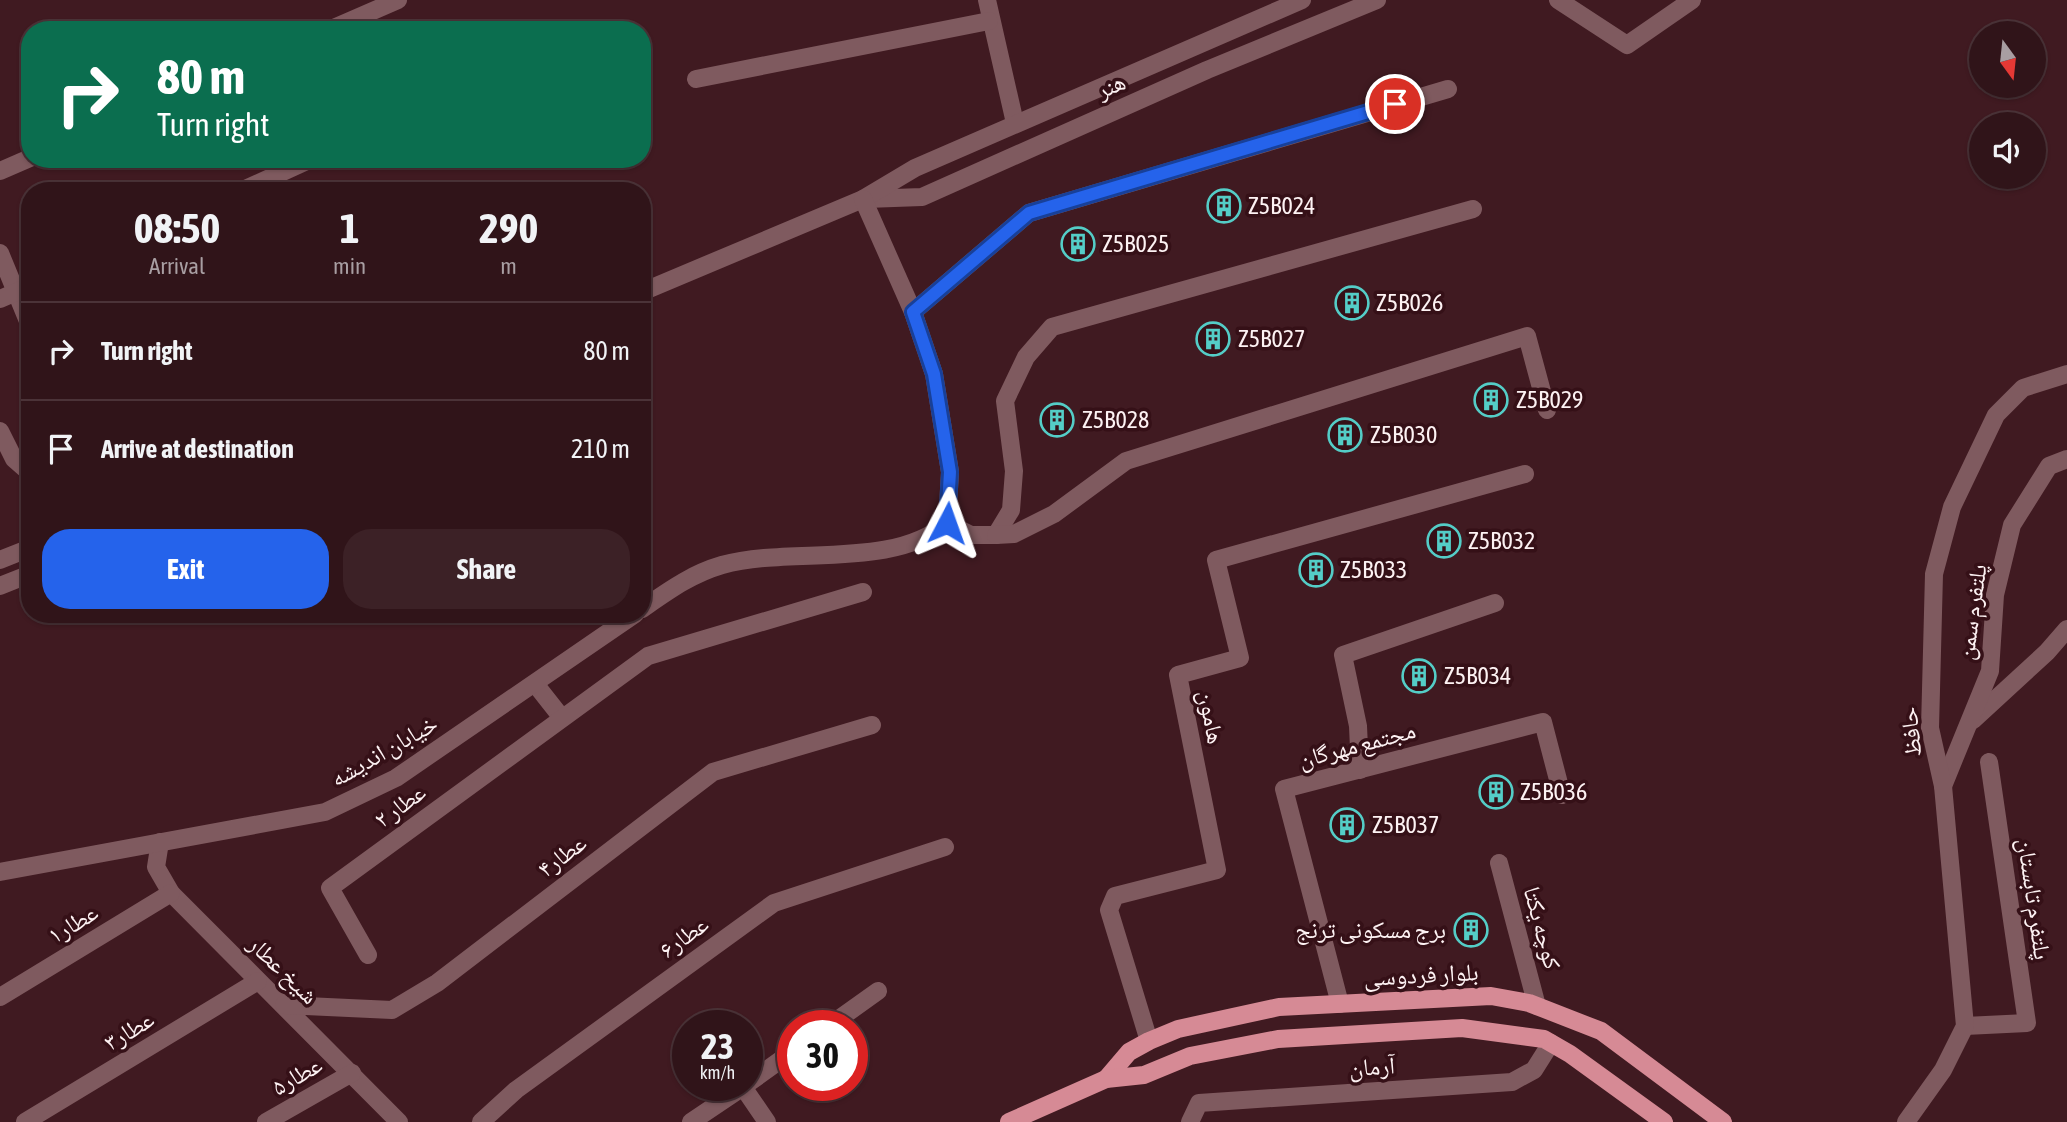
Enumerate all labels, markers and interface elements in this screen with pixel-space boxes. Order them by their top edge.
north arrow [1969,21,2046,98]
map controls [1969,21,2046,189]
text: 80 m [157,48,245,104]
icon: right [42,49,133,140]
street label: هنر [1091,67,1129,104]
pin [1365,74,1425,134]
icon: arrive [1376,85,1414,123]
text: Turn right [157,106,270,143]
button: sound [1969,112,2046,189]
building icon: Z5B024 [1205,187,1243,225]
place label: Z5B024 [1248,192,1315,219]
text: 08:50 [134,204,220,252]
text: 1 [340,204,359,252]
text: 290 [479,204,538,252]
building icon: Z5B025 [1059,225,1097,263]
place label: Z5B025 [1102,230,1169,257]
text: Arrival [149,253,205,279]
text: min [333,253,366,279]
text: m [500,253,517,279]
building icon: Z5B026 [1333,284,1371,322]
place label: Z5B026 [1376,289,1443,316]
building icon: Z5B027 [1194,320,1232,358]
place label: Z5B027 [1238,325,1305,352]
icon: right [42,332,80,370]
text: Turn right [101,336,192,366]
text: 80 m [583,336,630,366]
building icon: Z5B029 [1472,381,1510,419]
place label: Z5B029 [1516,386,1583,413]
building icon: Z5B028 [1038,401,1076,439]
place label: Z5B028 [1082,406,1149,433]
building icon: Z5B030 [1326,416,1364,454]
place label: Z5B030 [1370,421,1437,448]
icon: arrive [42,430,80,468]
text: Arrive at destination [101,434,294,464]
text: 210 m [571,434,630,464]
position arrow [910,486,984,560]
building icon: Z5B032 [1425,522,1463,560]
place label: Z5B032 [1468,527,1535,554]
button: Exit [42,529,329,609]
button: Share [343,529,630,609]
building icon: Z5B033 [1297,551,1335,589]
place label: Z5B033 [1340,556,1407,583]
street label: پلتفرم سمن [1951,562,1995,662]
building icon: Z5B034 [1400,657,1438,695]
place label: Z5B034 [1444,662,1511,689]
street label: هامون [1192,688,1230,746]
street label: حافظ [1894,706,1927,758]
street label: خیابان اندیشه [326,709,442,793]
street label: مجتمع مهرگان [1295,716,1419,775]
building icon: Z5B036 [1477,773,1515,811]
street label: عطار ۲ [369,778,431,833]
place label: Z5B036 [1520,778,1587,805]
building icon: Z5B037 [1328,806,1366,844]
place label: Z5B037 [1372,811,1439,838]
street label: عطار۴ [532,829,591,882]
street label: پلتفرم تابستان [2010,836,2056,962]
street label: کوچه یکتا [1518,884,1566,972]
street label: عطار۱ [43,898,103,949]
street label: عطار۶ [654,910,713,963]
building icon: برج مسکونی ترنج [1452,911,1490,949]
place label: برج مسکونی ترنج [1295,916,1446,945]
street label: شیخ عطار [241,929,324,1011]
street label: بلوار فردوسی [1363,958,1479,992]
street label: عطار۳ [99,1005,159,1056]
speed limit sign: 30 [777,1010,868,1101]
text: 23 [701,1026,734,1066]
street label: عطار۵ [267,1051,327,1101]
street label: آرمان [1348,1051,1397,1083]
text: km/h [700,1062,735,1083]

